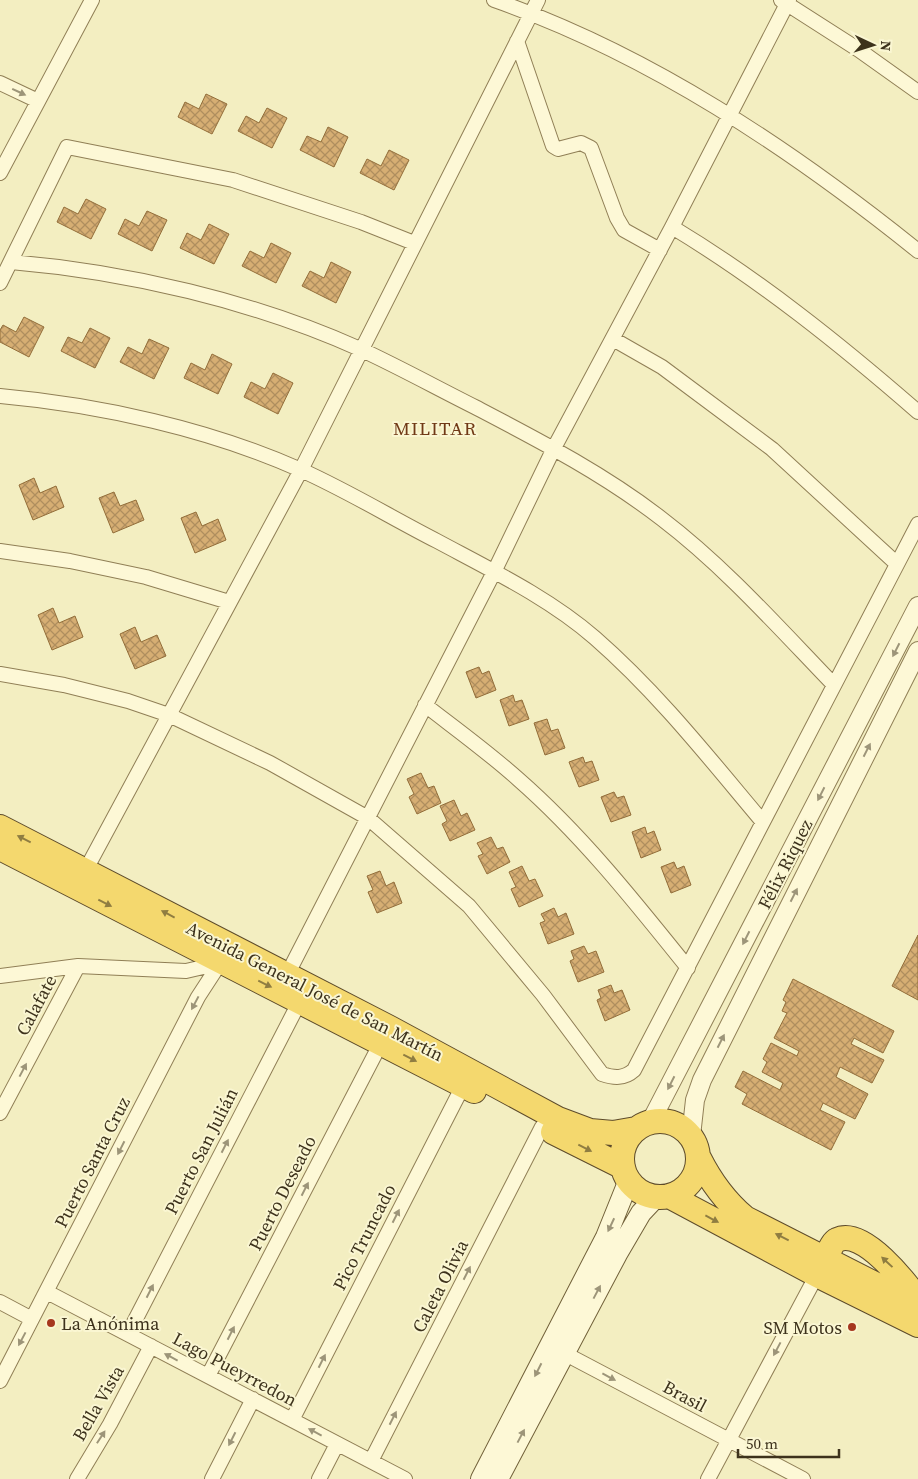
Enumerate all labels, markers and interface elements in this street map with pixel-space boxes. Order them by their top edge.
north arrow [848,20,898,70]
text: N [876,40,896,52]
one-way arrow [12,88,26,96]
district label: MILITAR [393,415,477,441]
one-way arrow [892,642,900,657]
one-way arrow [864,743,872,757]
one-way arrow [817,787,825,801]
street label: Félix Riquez [752,815,818,913]
one-way arrow [17,835,31,843]
one-way arrow [790,888,799,903]
one-way arrow [98,899,113,907]
one-way arrow [161,910,175,919]
street label: Avenida General José de San Martín [182,915,448,1067]
one-way arrow [742,931,750,945]
street label: Calafate [10,970,62,1040]
one-way arrow [258,980,272,988]
one-way arrow [191,996,199,1011]
one-way arrow [717,1033,725,1048]
one-way arrow [402,1054,417,1062]
one-way arrow [19,1063,27,1078]
one-way arrow [667,1075,675,1090]
street label: Puerto San Julián [158,1083,244,1218]
street label: Puerto Santa Cruz [48,1092,136,1232]
street label: Puerto Deseado [242,1131,322,1255]
one-way arrow [221,1139,229,1154]
one-way arrow [117,1141,125,1155]
one-way arrow [578,1144,593,1152]
street label: Pico Truncado [327,1180,402,1294]
one-way arrow [301,1182,310,1195]
one-way arrow [392,1209,400,1223]
one-way arrow [705,1215,719,1223]
one-way arrow [607,1218,615,1232]
one-way arrow [775,1233,789,1241]
street label: Caleta Olivia [406,1235,474,1337]
one-way arrow [881,1256,893,1268]
one-way arrow [463,1266,471,1281]
one-way arrow [146,1283,154,1298]
one-way arrow [593,1285,601,1300]
place label: La Anónima [61,1311,160,1336]
place label: SM Motos [763,1315,842,1340]
marker: La Anónima [45,1317,57,1329]
marker: SM Motos [846,1321,858,1333]
street label: Lago Pueyrredon [169,1326,302,1412]
one-way arrow [227,1326,235,1340]
one-way arrow [18,1332,26,1346]
one-way arrow [773,1342,782,1356]
one-way arrow [164,1353,178,1361]
one-way arrow [318,1354,326,1368]
street label: Bella Vista [66,1360,130,1445]
one-way arrow [534,1363,542,1378]
one-way arrow [602,1373,616,1381]
street label: Brasil [659,1374,711,1418]
one-way arrow [389,1411,397,1425]
scale bar [738,1426,839,1458]
one-way arrow [308,1428,322,1436]
one-way arrow [517,1429,525,1443]
one-way arrow [97,1430,106,1444]
one-way arrow [228,1432,236,1446]
text: 50 m [746,1433,778,1454]

